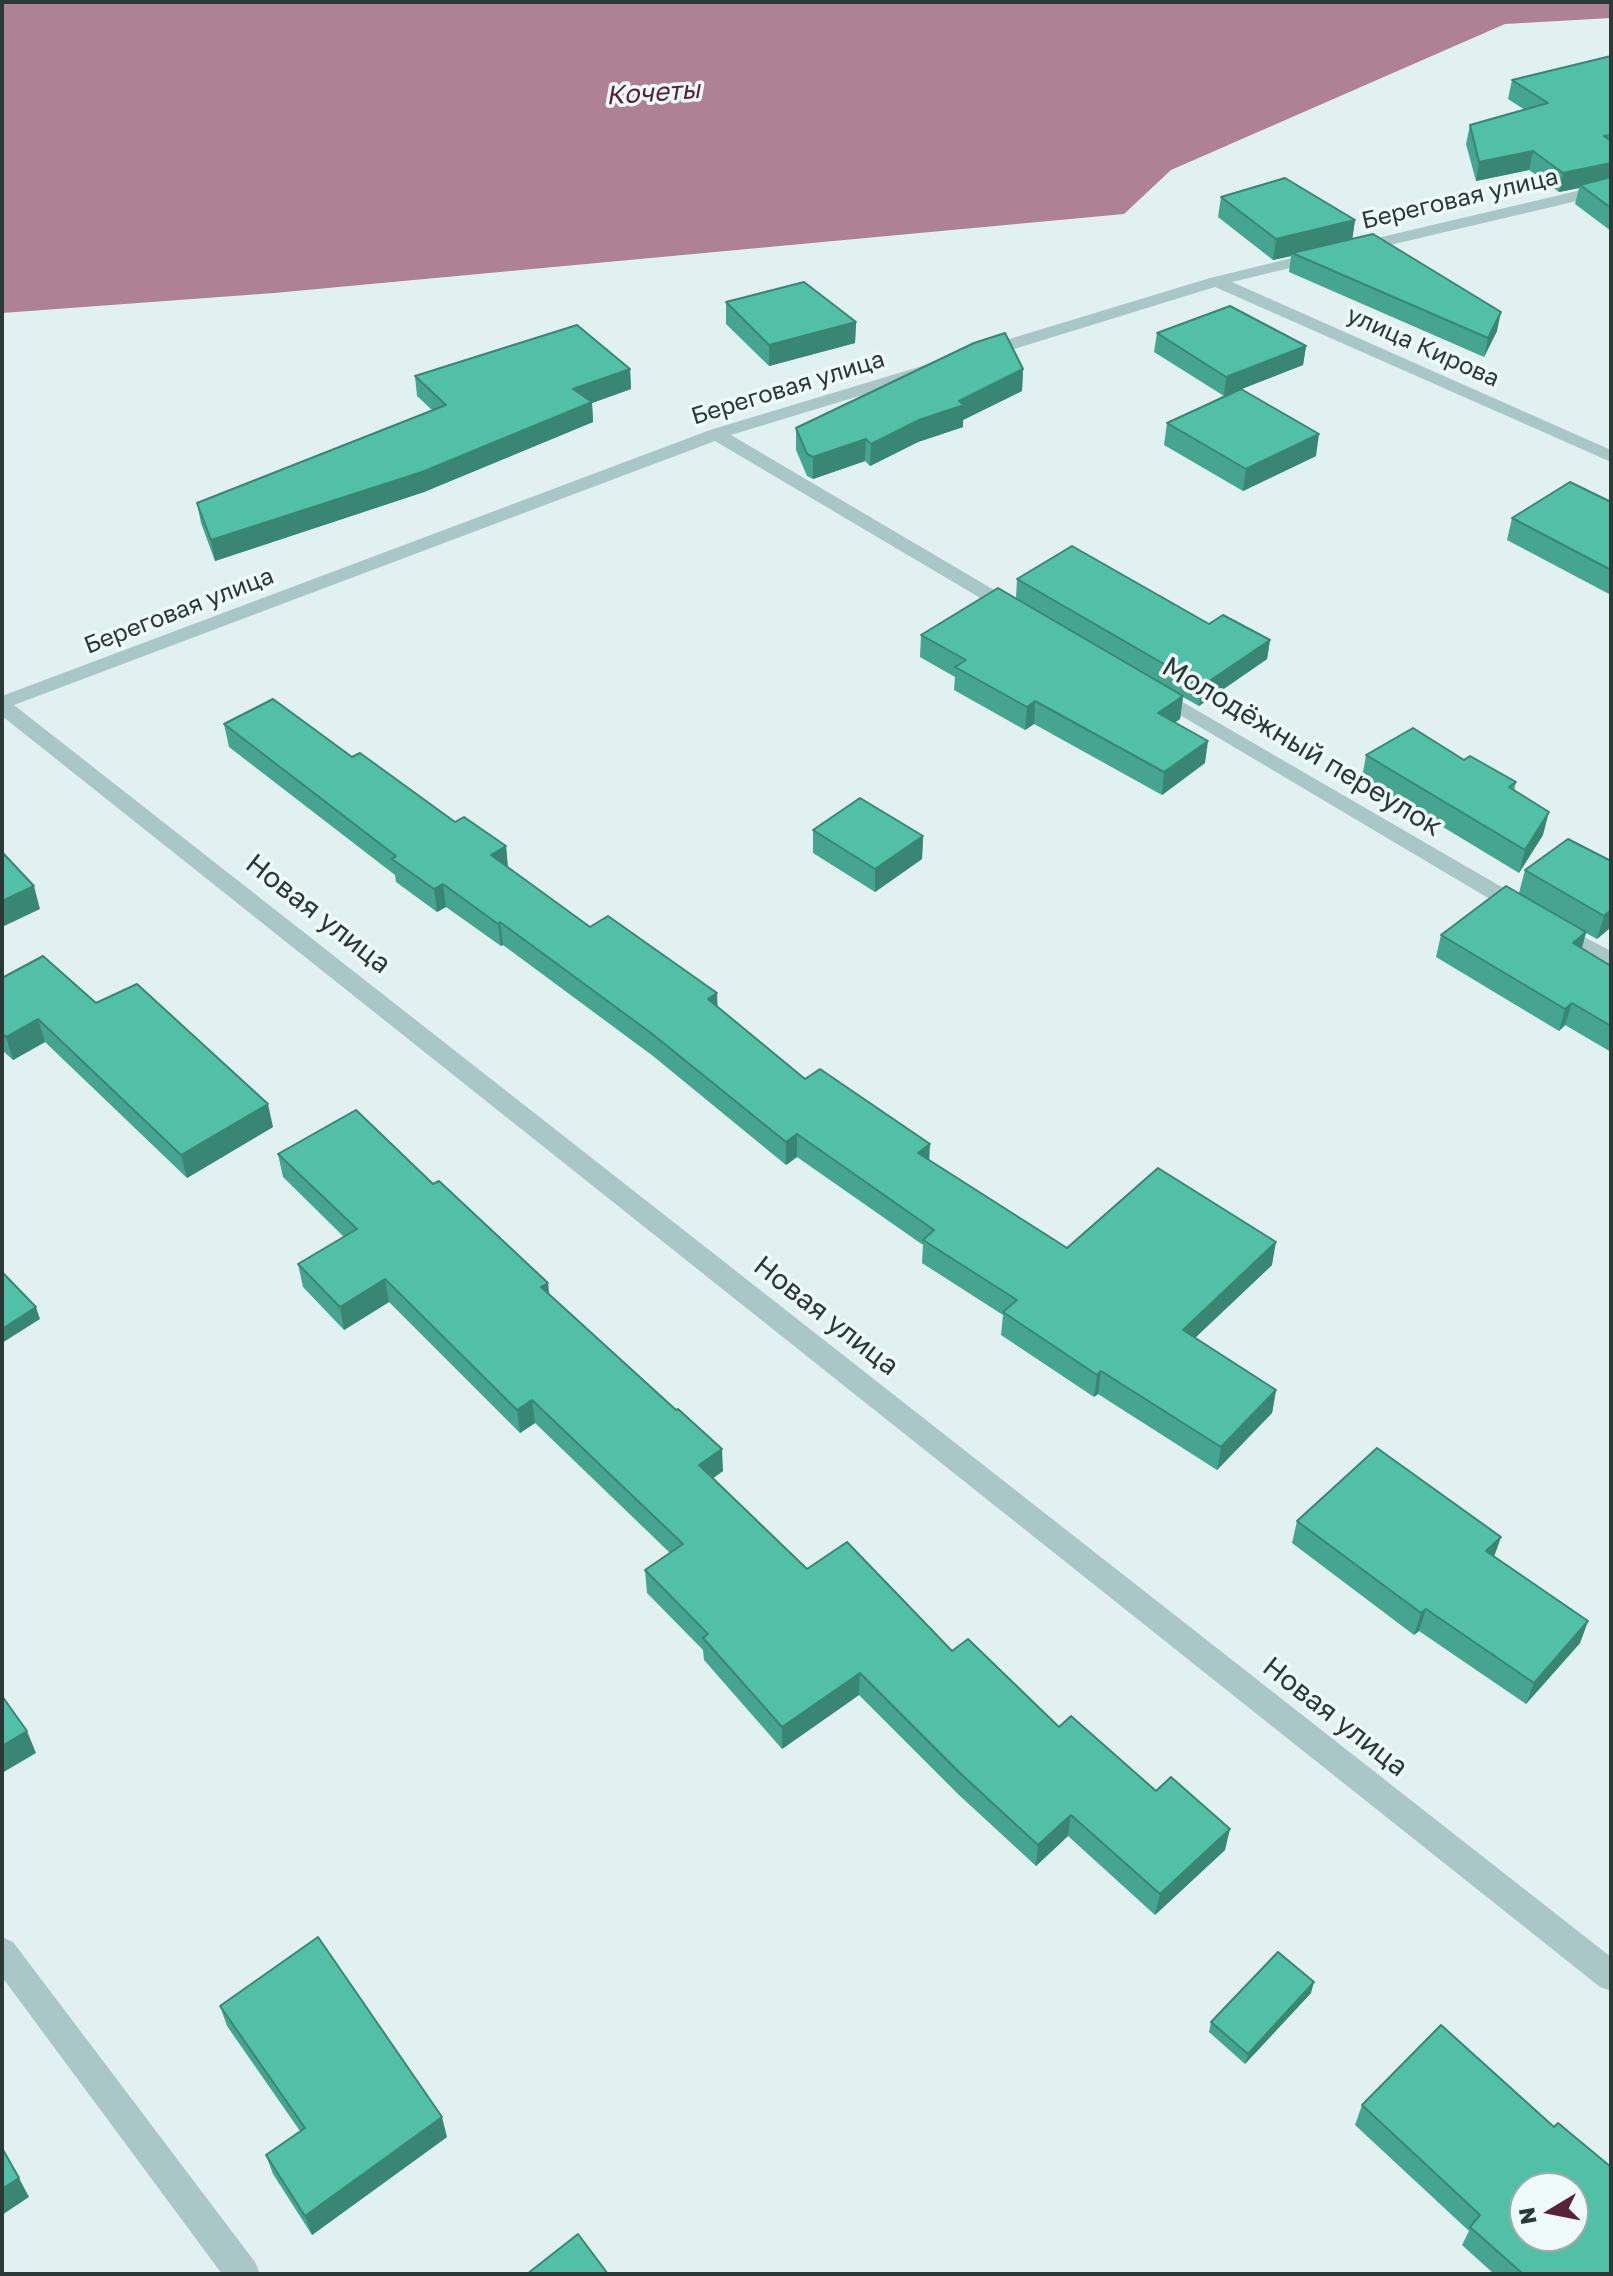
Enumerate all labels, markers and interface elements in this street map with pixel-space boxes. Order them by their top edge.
water label: Кочеты [605,74,701,112]
street label: Береговая улица [1359,162,1561,236]
street label: улица Кирова [1342,300,1504,394]
street label: Береговая улица [688,345,888,431]
street label: Береговая улица [80,562,278,660]
street label: Молодёжный переулок [1156,650,1448,844]
street label: Новая улица [239,847,397,981]
street label: Новая улица [747,1249,905,1383]
street label: Новая улица [1256,1650,1414,1784]
north arrow [1509,2172,1589,2252]
text: N [1512,2205,1542,2226]

